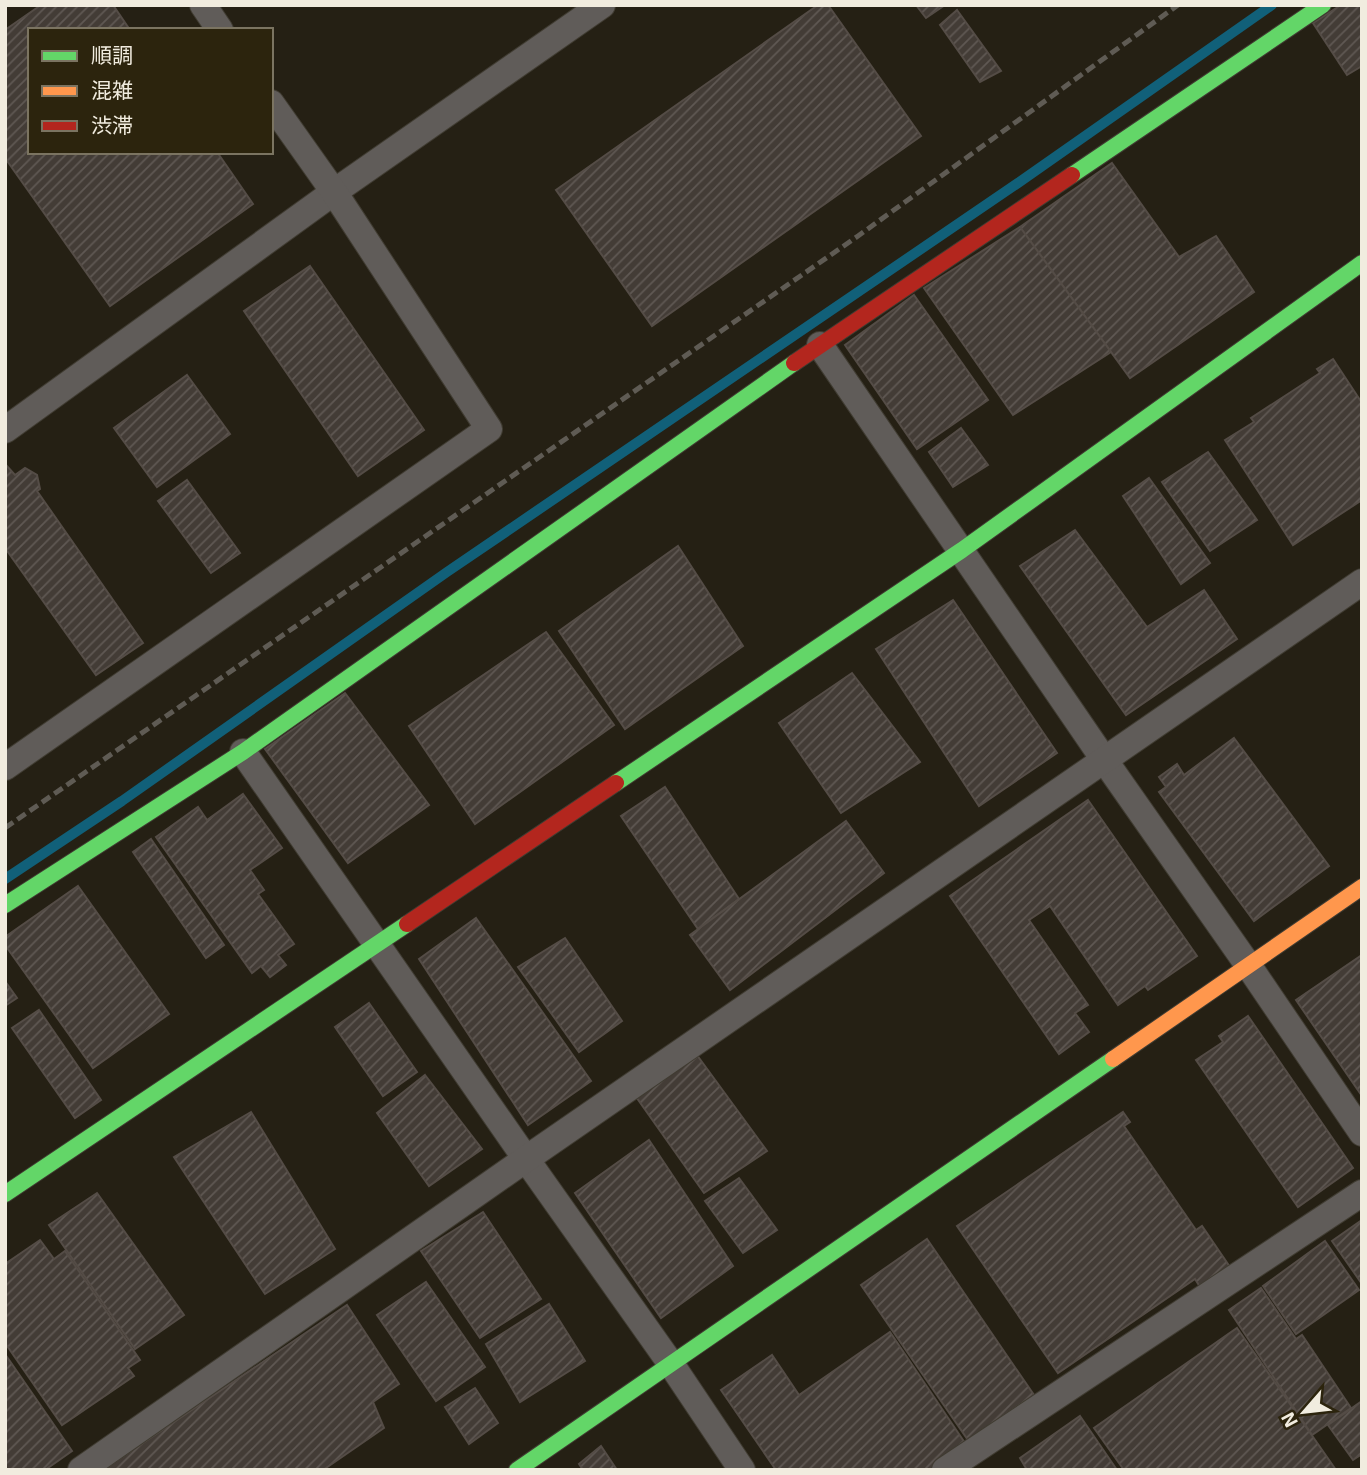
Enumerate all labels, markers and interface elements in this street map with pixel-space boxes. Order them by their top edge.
legend [28,28,273,154]
text: 順調 [91,42,133,67]
text: 混雑 [91,77,133,102]
text: 渋滞 [91,112,133,137]
north arrow [1269,1377,1339,1447]
text: N [1275,1409,1302,1432]

